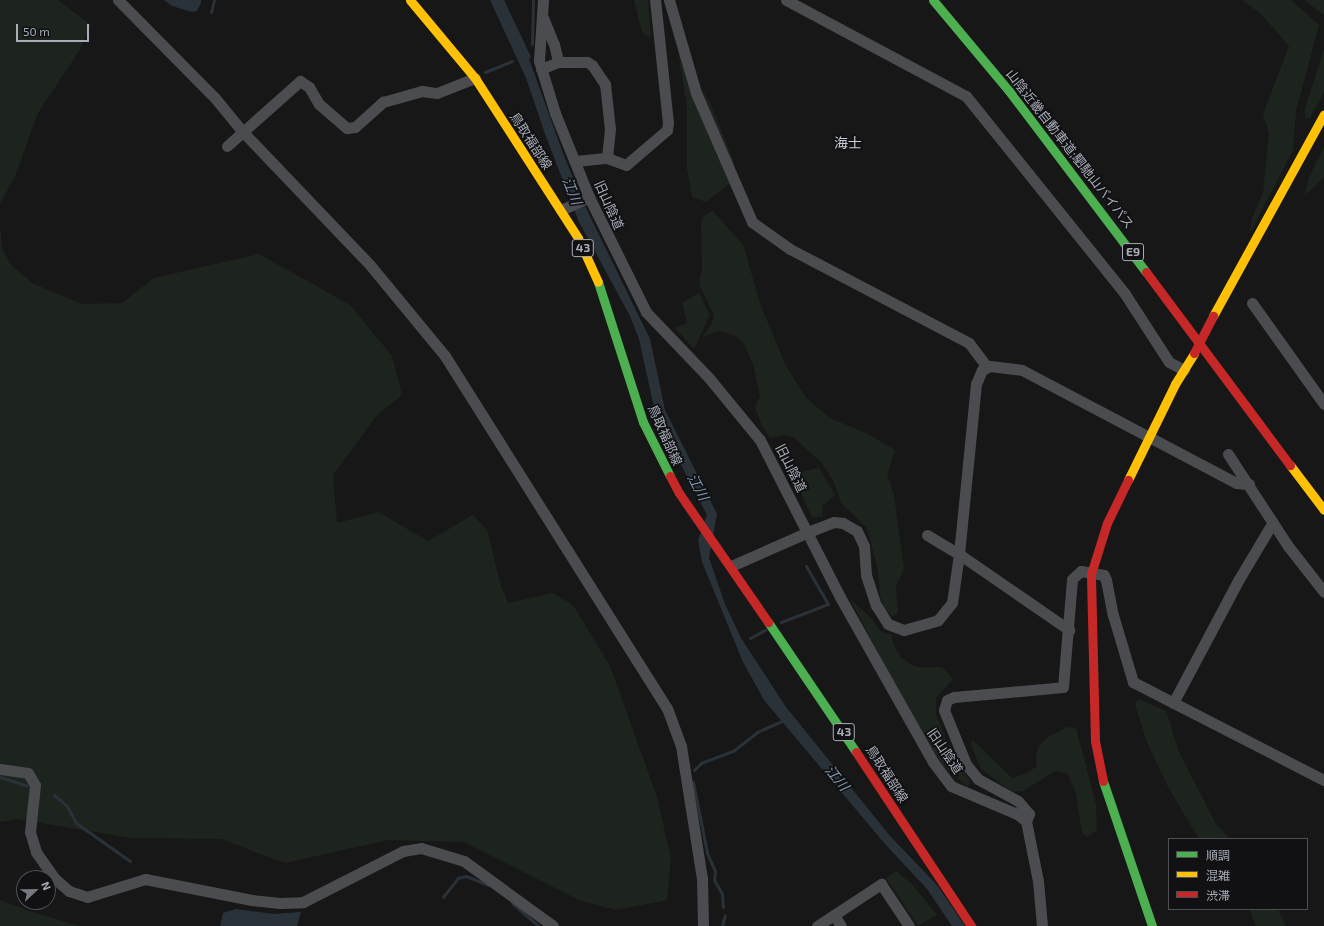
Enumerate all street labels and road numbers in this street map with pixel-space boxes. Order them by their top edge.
street label: 山陰近畿自動車道;駟馳山バイパス [1003,66,1137,232]
street label: 鳥取福部線 [507,109,555,173]
street label: 旧山陰道 [591,178,627,232]
road number: 43 [571,238,595,258]
road number: E9 [1121,242,1145,262]
street label: 鳥取福部線 [645,402,685,468]
street label: 旧山陰道 [772,441,810,495]
road number: 43 [832,722,856,742]
street label: 旧山陰道 [924,725,966,777]
street label: 鳥取福部線 [863,742,911,806]

